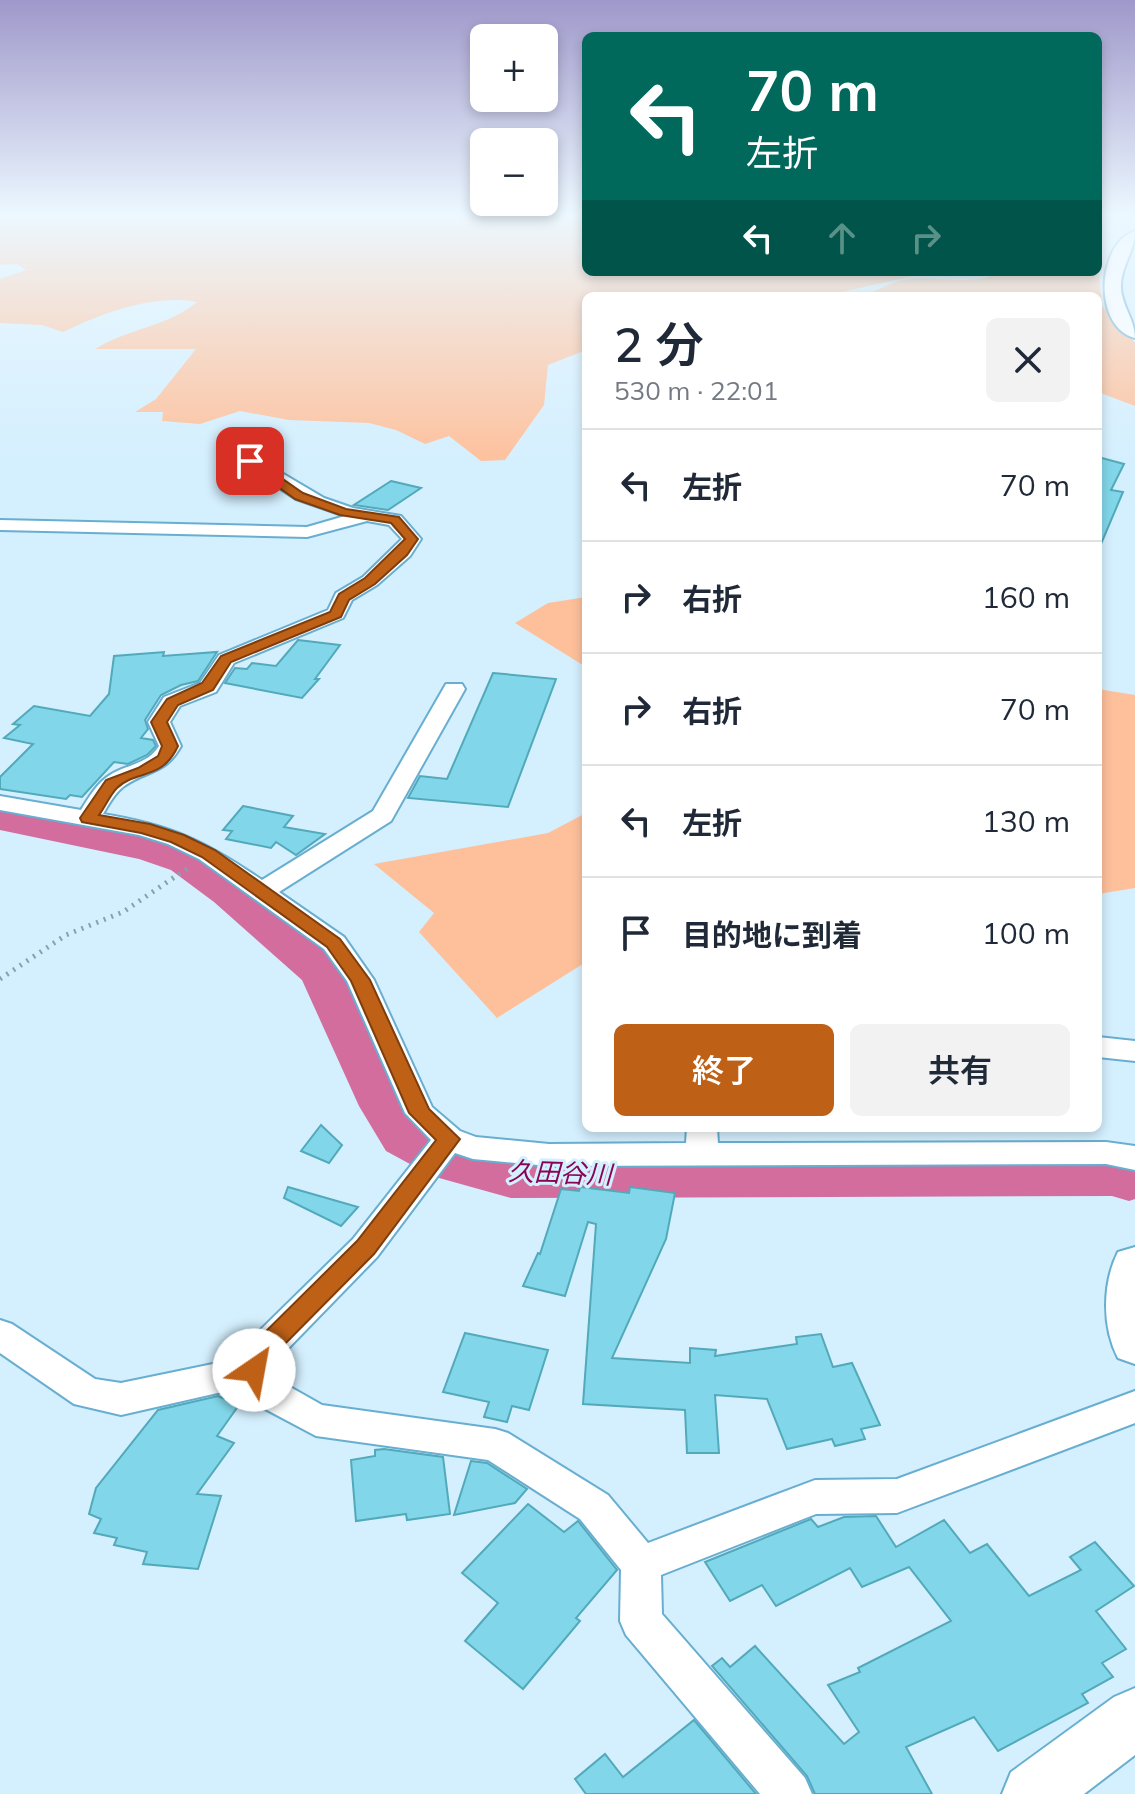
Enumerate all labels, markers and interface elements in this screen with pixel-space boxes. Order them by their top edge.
map controls [470,24,558,216]
button: + [470,24,558,112]
text: 70 m [746,55,879,125]
icon: left [614,64,718,168]
button: − [470,128,558,216]
text: 左折 [746,130,818,175]
icon: left [736,216,780,260]
icon: ahead [820,216,864,260]
icon: right [904,216,948,260]
text: 2 分 [614,314,704,374]
button: close [986,318,1070,402]
text: 530 m · 22:01 [614,374,778,407]
pin [216,427,284,495]
icon: arrive [228,439,272,483]
icon: left [614,463,658,507]
text: 70 m [1000,466,1070,504]
text: 左折 [682,468,742,506]
icon: right [614,575,658,619]
text: 160 m [982,578,1070,616]
text: 右折 [682,580,742,618]
icon: right [614,687,658,731]
text: 70 m [1000,690,1070,728]
text: 右折 [682,692,742,730]
icon: left [614,799,658,843]
text: 130 m [982,802,1070,840]
text: 左折 [682,804,742,842]
icon: arrive [614,911,658,955]
text: 100 m [982,914,1070,952]
text: 目的地に到着 [682,916,862,954]
button: 終了 [614,1024,834,1116]
button: 共有 [850,1024,1070,1116]
water label: 久田谷川 [507,1154,616,1191]
position arrow [212,1328,296,1412]

